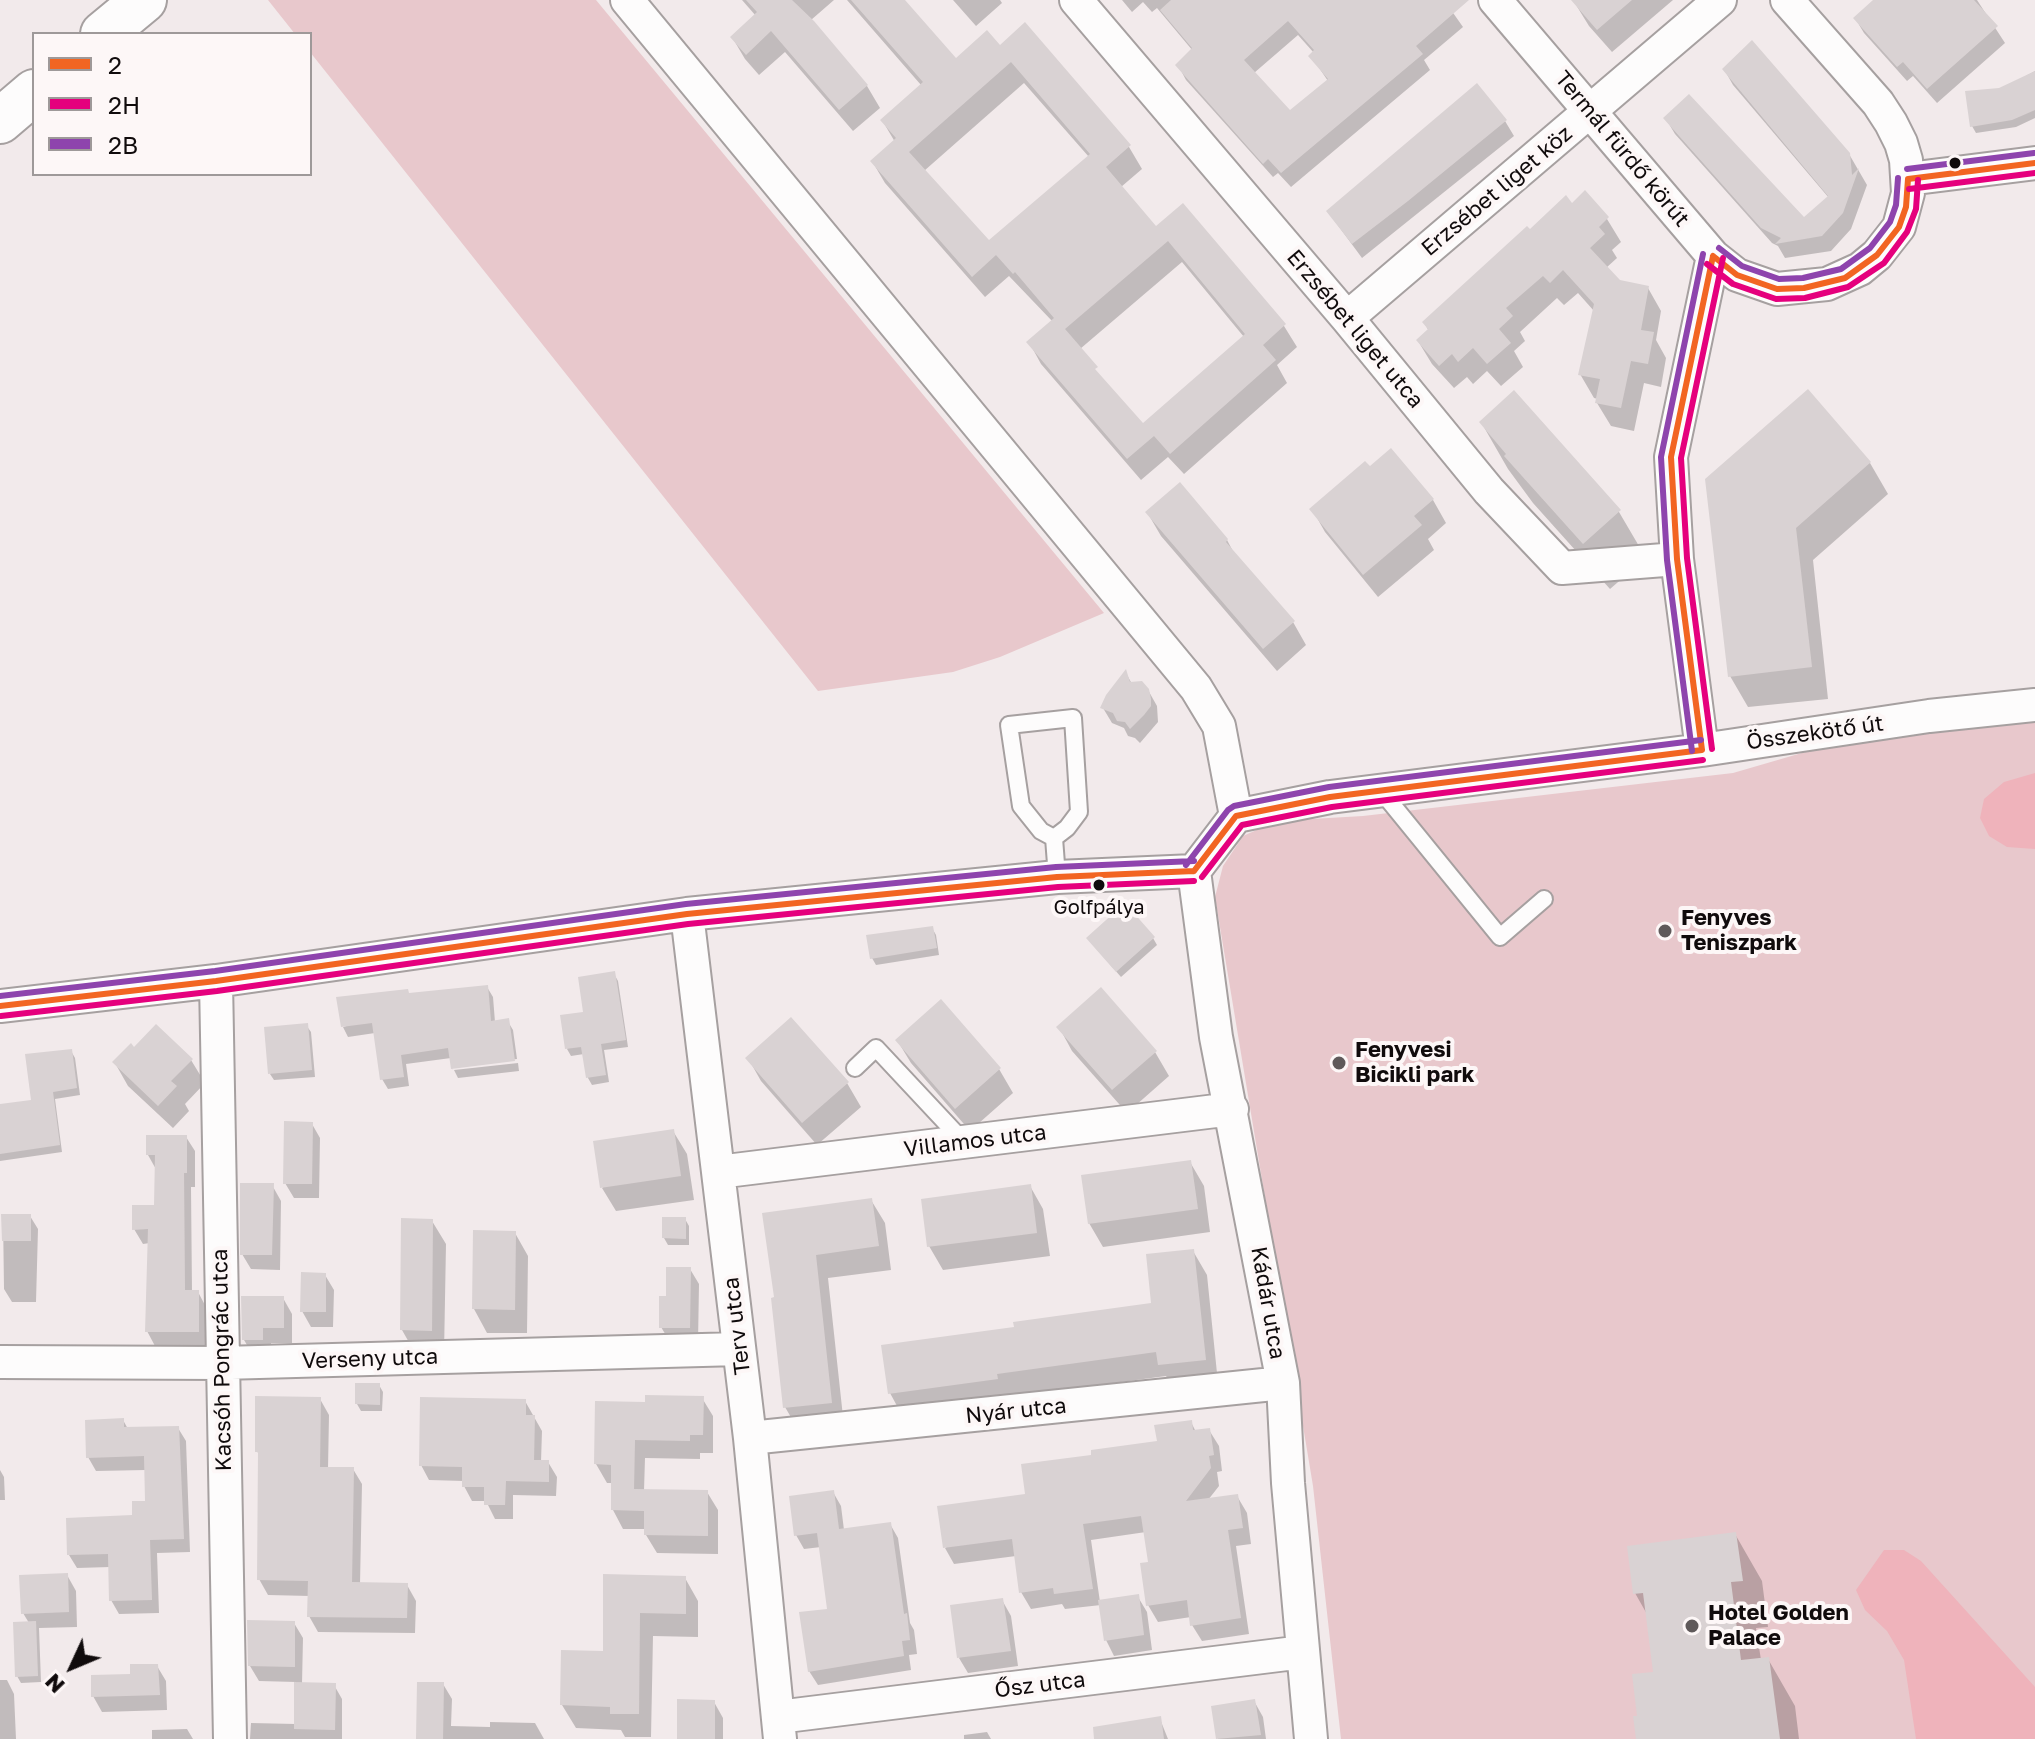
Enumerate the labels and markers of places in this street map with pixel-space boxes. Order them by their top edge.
unlabelled marker [1947,155,1963,171]
marker: Golfpálya [1091,877,1107,893]
place label: Golfpálya [1054,896,1144,920]
place label: Fenyves Teniszpark [1681,905,1797,956]
marker: Fenyves Teniszpark [1656,922,1674,940]
place label: Fenyvesi Bicikli park [1355,1037,1475,1088]
marker: Fenyvesi Bicikli park [1330,1054,1348,1072]
place label: Hotel Golden Palace [1708,1600,1849,1652]
marker: Hotel Golden Palace [1683,1617,1701,1635]

